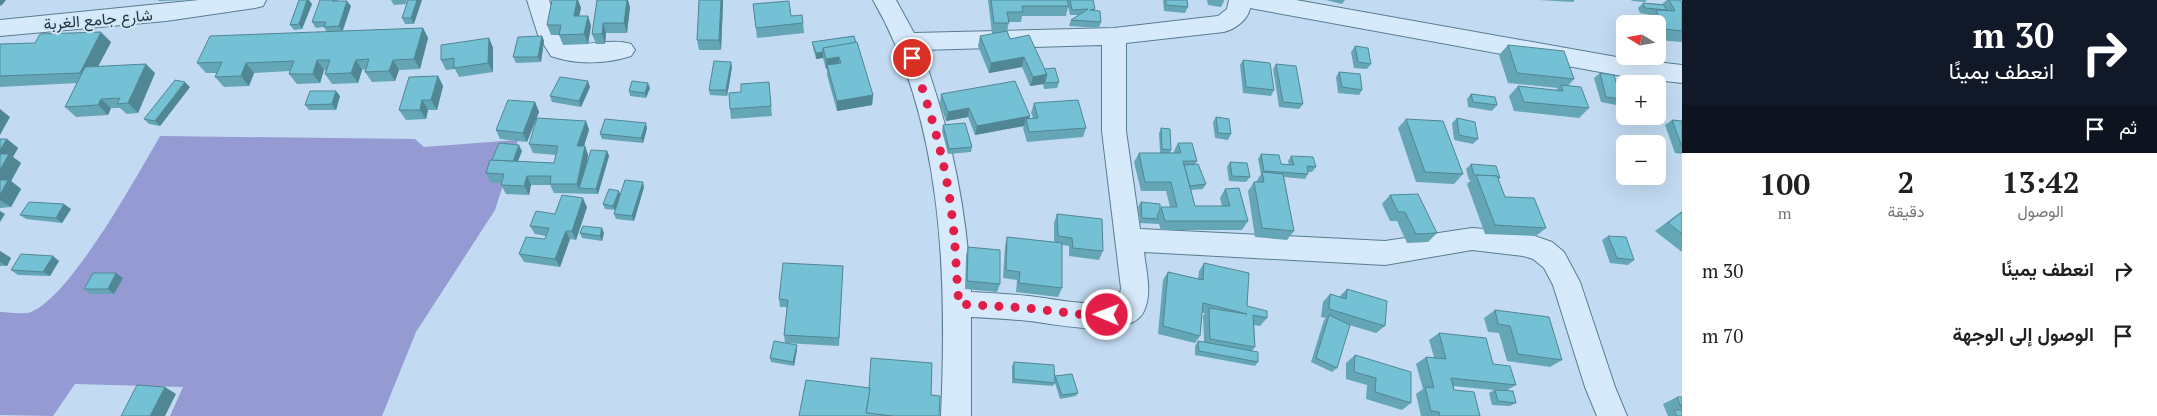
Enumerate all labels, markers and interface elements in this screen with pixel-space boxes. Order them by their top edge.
street label: شارع جامع الغربة [43,3,153,36]
text: 30 m [1973,12,2054,58]
north arrow [1616,15,1666,65]
map controls [1616,15,1666,185]
icon: right [2072,20,2137,85]
pin [891,37,933,79]
icon: arrive [898,44,926,72]
text: انعطف يمينًا [1949,56,2054,85]
button: + [1616,75,1666,125]
text: ثم [2119,114,2137,139]
icon: arrive [2081,115,2109,143]
button: − [1616,135,1666,185]
text: 2 [1897,162,1914,202]
text: 13:42 [2002,162,2080,202]
text: 100 [1759,164,1810,204]
text: دقيقة [1887,200,1924,222]
text: الوصول [2018,200,2064,222]
text: m [1778,202,1792,224]
text: انعطف يمينًا [2001,256,2094,281]
icon: right [2109,257,2137,285]
text: 30 m [1702,258,1743,283]
position arrow [1080,288,1132,340]
text: الوصول إلى الوجهة [1952,321,2094,346]
icon: arrive [2109,322,2137,350]
text: 70 m [1702,323,1743,348]

